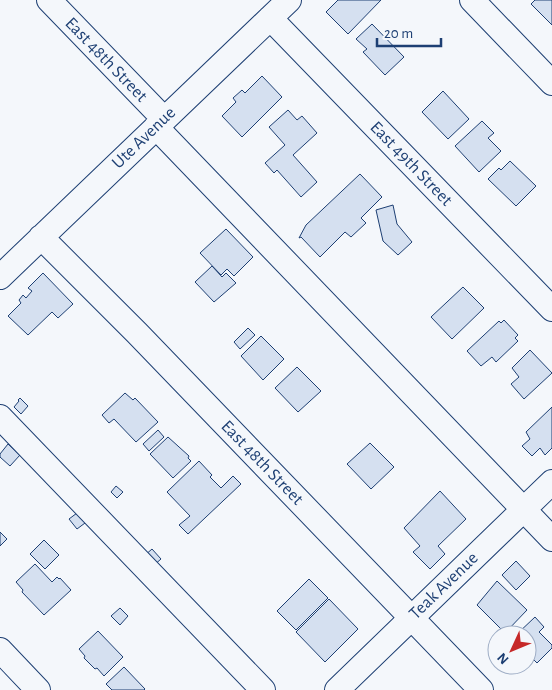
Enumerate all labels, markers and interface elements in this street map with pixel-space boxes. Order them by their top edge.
street label: East 48th Street [61,14,151,106]
scale bar [377,15,441,47]
text: 20 m [384,26,413,41]
street label: Ute Avenue [109,104,179,172]
street label: East 49th Street [366,118,456,210]
street label: East 48th Street [217,417,307,509]
street label: Teak Avenue [406,549,482,623]
north arrow [487,625,537,675]
text: N [495,650,512,667]

